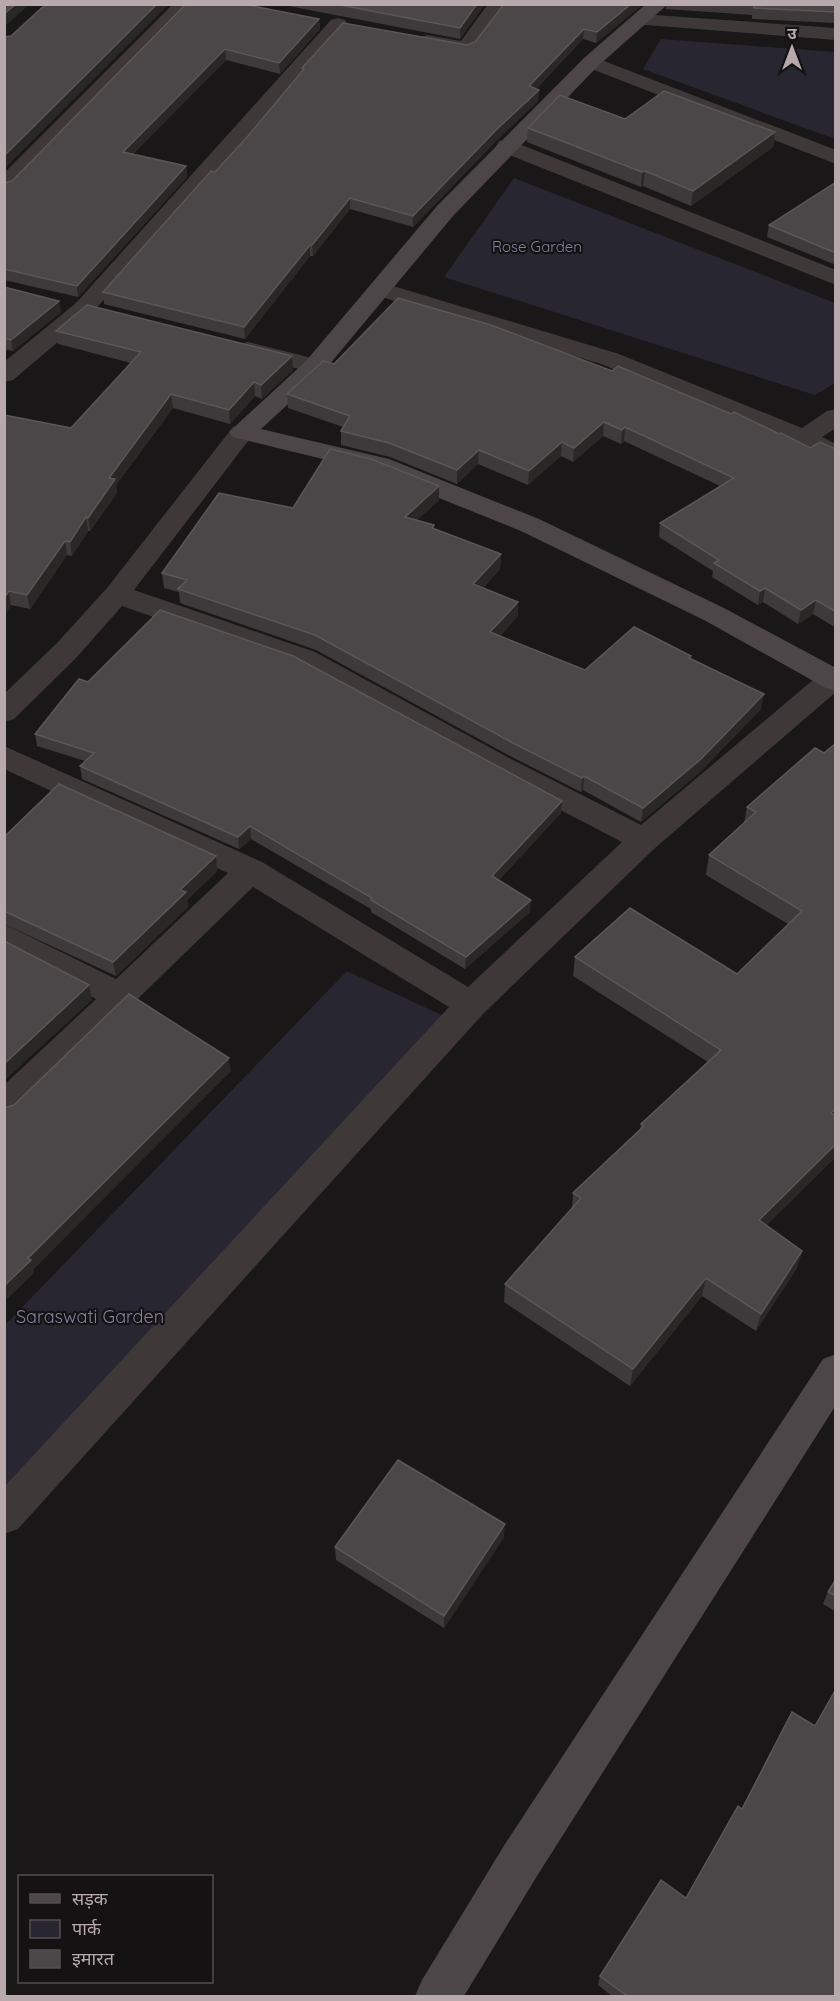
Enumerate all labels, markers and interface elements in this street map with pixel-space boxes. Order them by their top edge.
north arrow [762,18,822,78]
text: उ [787,23,797,43]
park label: Rose Garden [492,237,582,256]
park label: Saraswati Garden [16,1305,164,1328]
legend [18,1875,213,1983]
text: सड़क [72,1887,109,1910]
text: पार्क [72,1917,102,1940]
text: इमारत [72,1947,115,1970]

